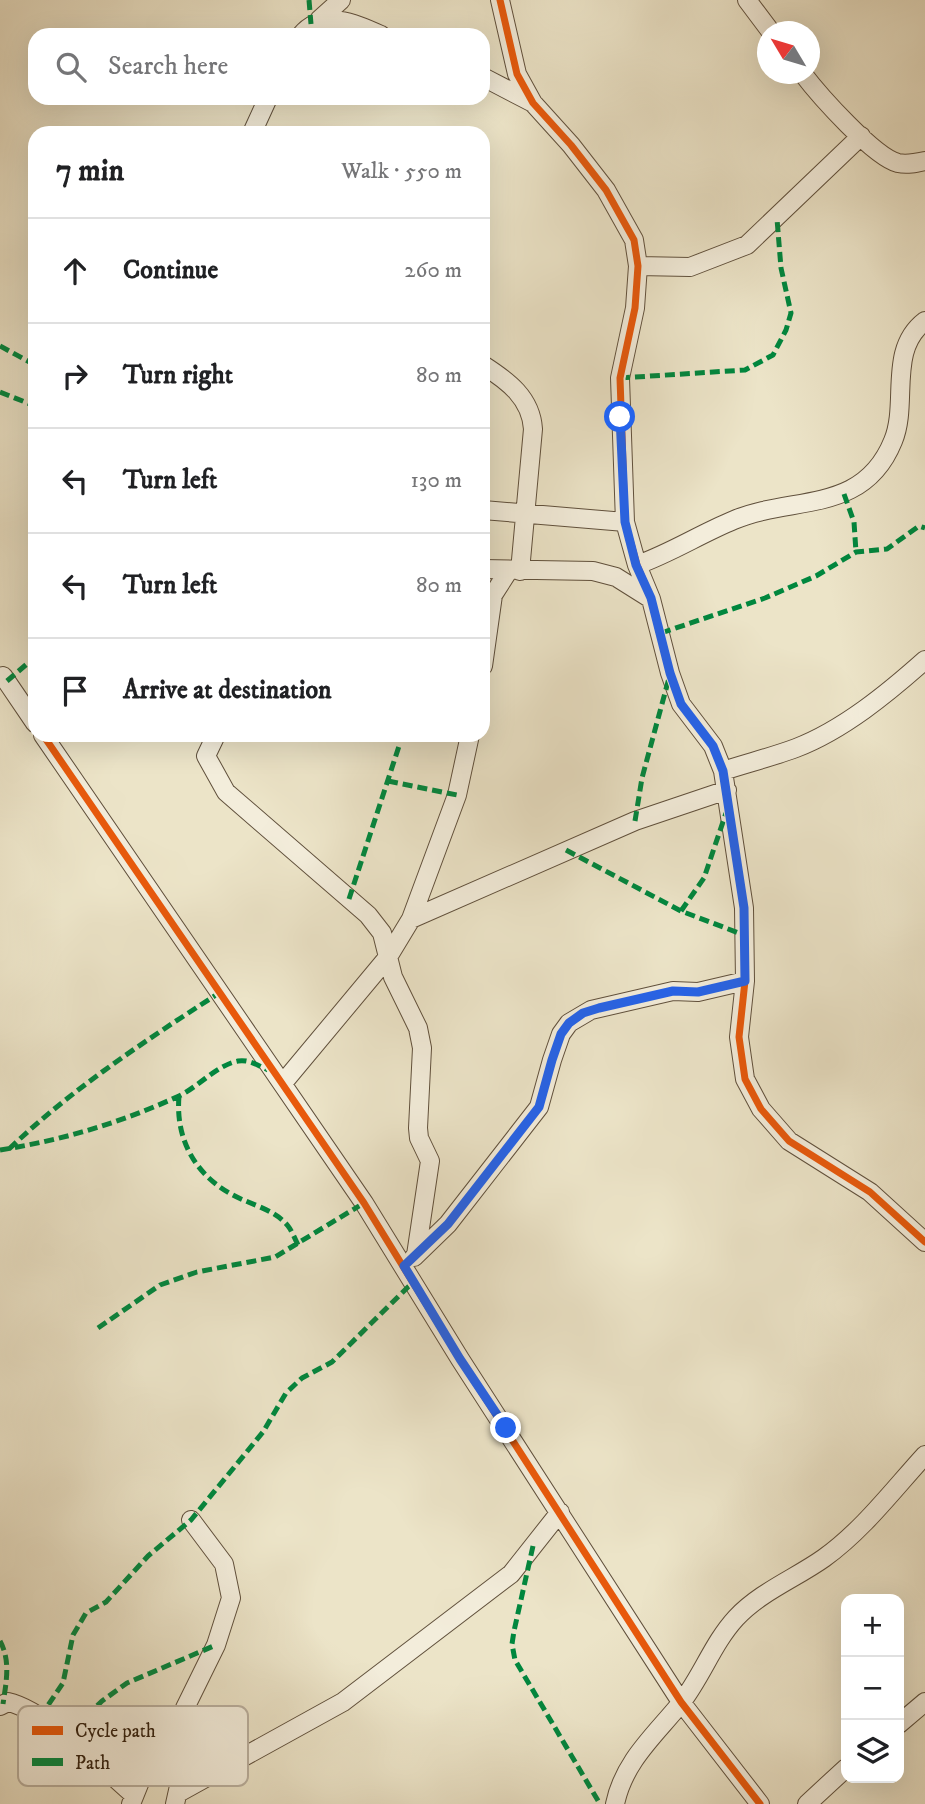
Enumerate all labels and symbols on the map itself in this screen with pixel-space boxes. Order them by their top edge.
north arrow [757,21,820,84]
route start [604,401,635,432]
route end [490,1412,521,1443]
legend [18,1706,248,1786]
text: Cycle path [75,1720,156,1743]
text: Path [75,1752,110,1775]

